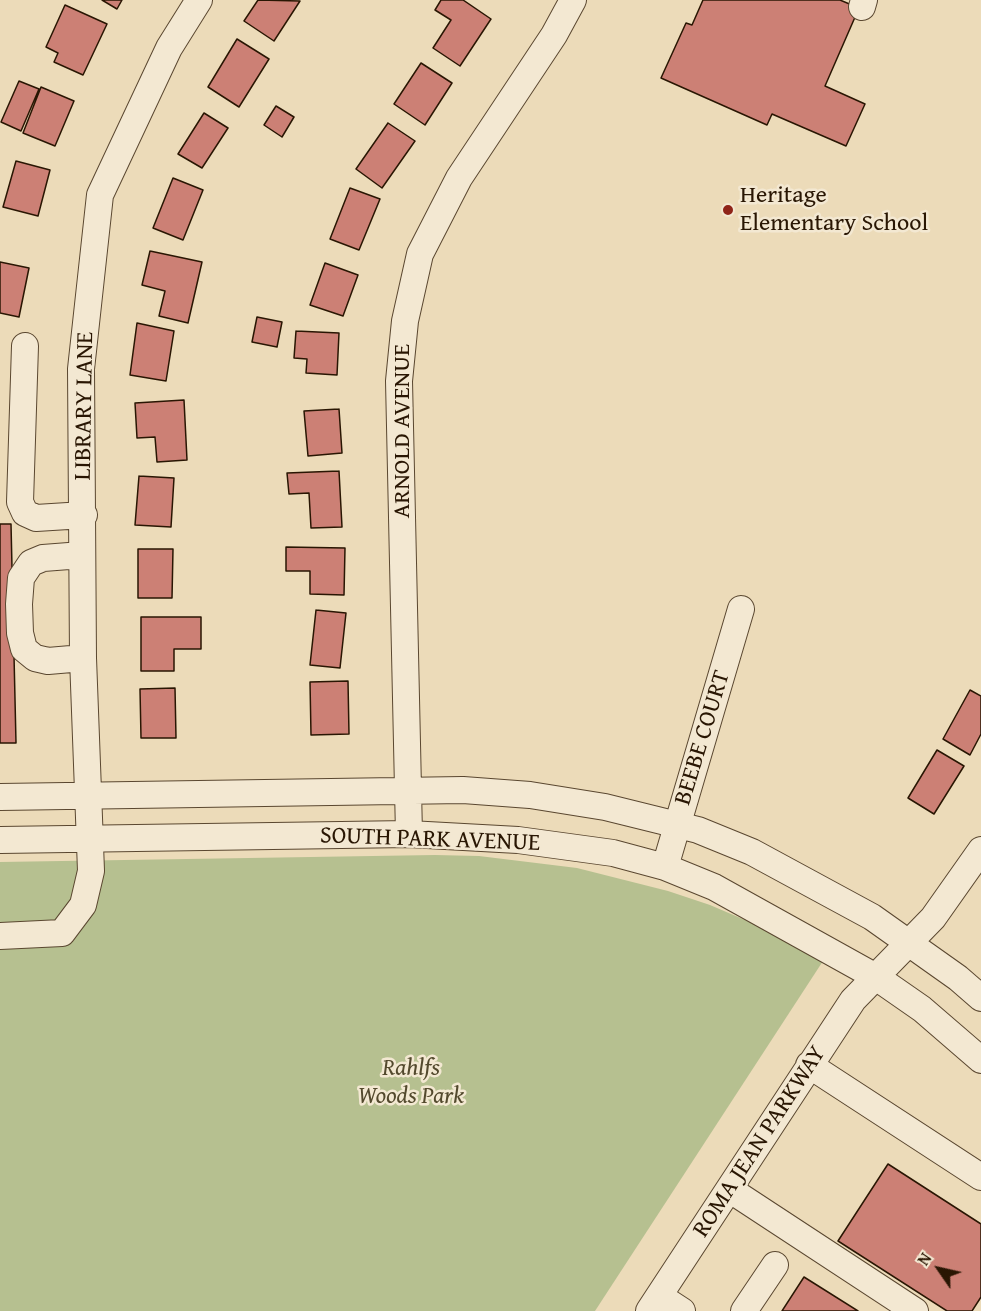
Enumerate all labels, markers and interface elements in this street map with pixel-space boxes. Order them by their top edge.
place label: Heritage Elementary School [740,182,928,238]
marker: Heritage Elementary School [721,203,735,217]
street label: LIBRARY LANE [69,331,101,481]
street label: ARNOLD AVENUE [389,344,417,518]
street label: BEEBE COURT [669,667,737,809]
street label: SOUTH PARK AVENUE [319,822,541,858]
street label: ROMA JEAN PARKWAY [687,1041,833,1243]
park label: Rahlfs Woods Park [358,1055,464,1111]
north arrow [909,1239,969,1299]
text: N [911,1248,937,1270]

